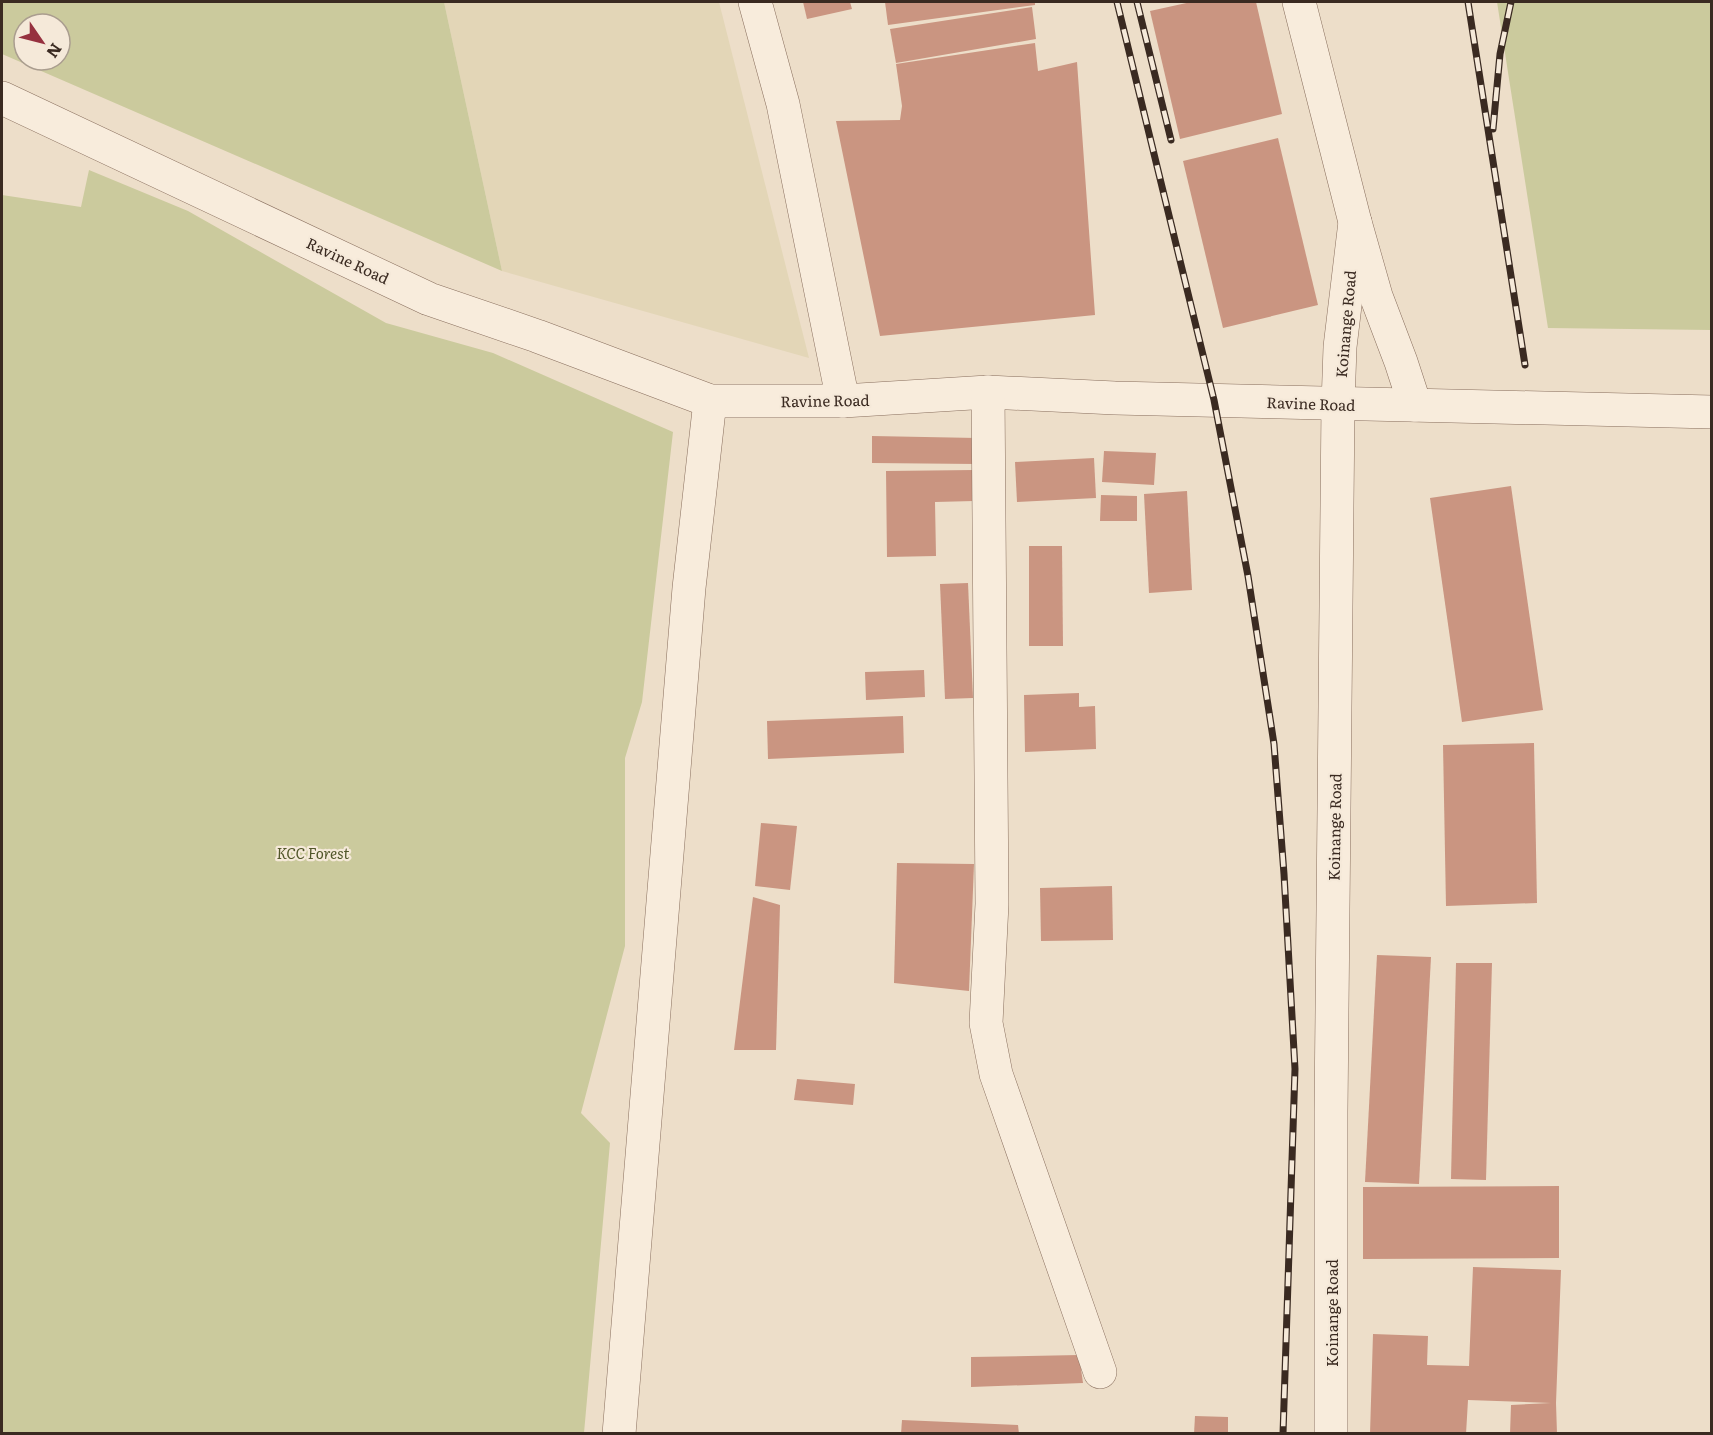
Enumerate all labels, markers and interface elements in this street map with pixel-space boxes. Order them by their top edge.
north arrow [12,12,72,72]
text: N [41,39,69,64]
street label: Ravine Road [303,231,393,289]
street label: Koinange Road [1329,269,1361,379]
street label: Ravine Road [780,388,870,412]
street label: Ravine Road [1266,390,1356,416]
street label: Koinange Road [1322,773,1346,881]
park label: KCC Forest [277,841,349,864]
street label: Koinange Road [1320,1259,1343,1367]

